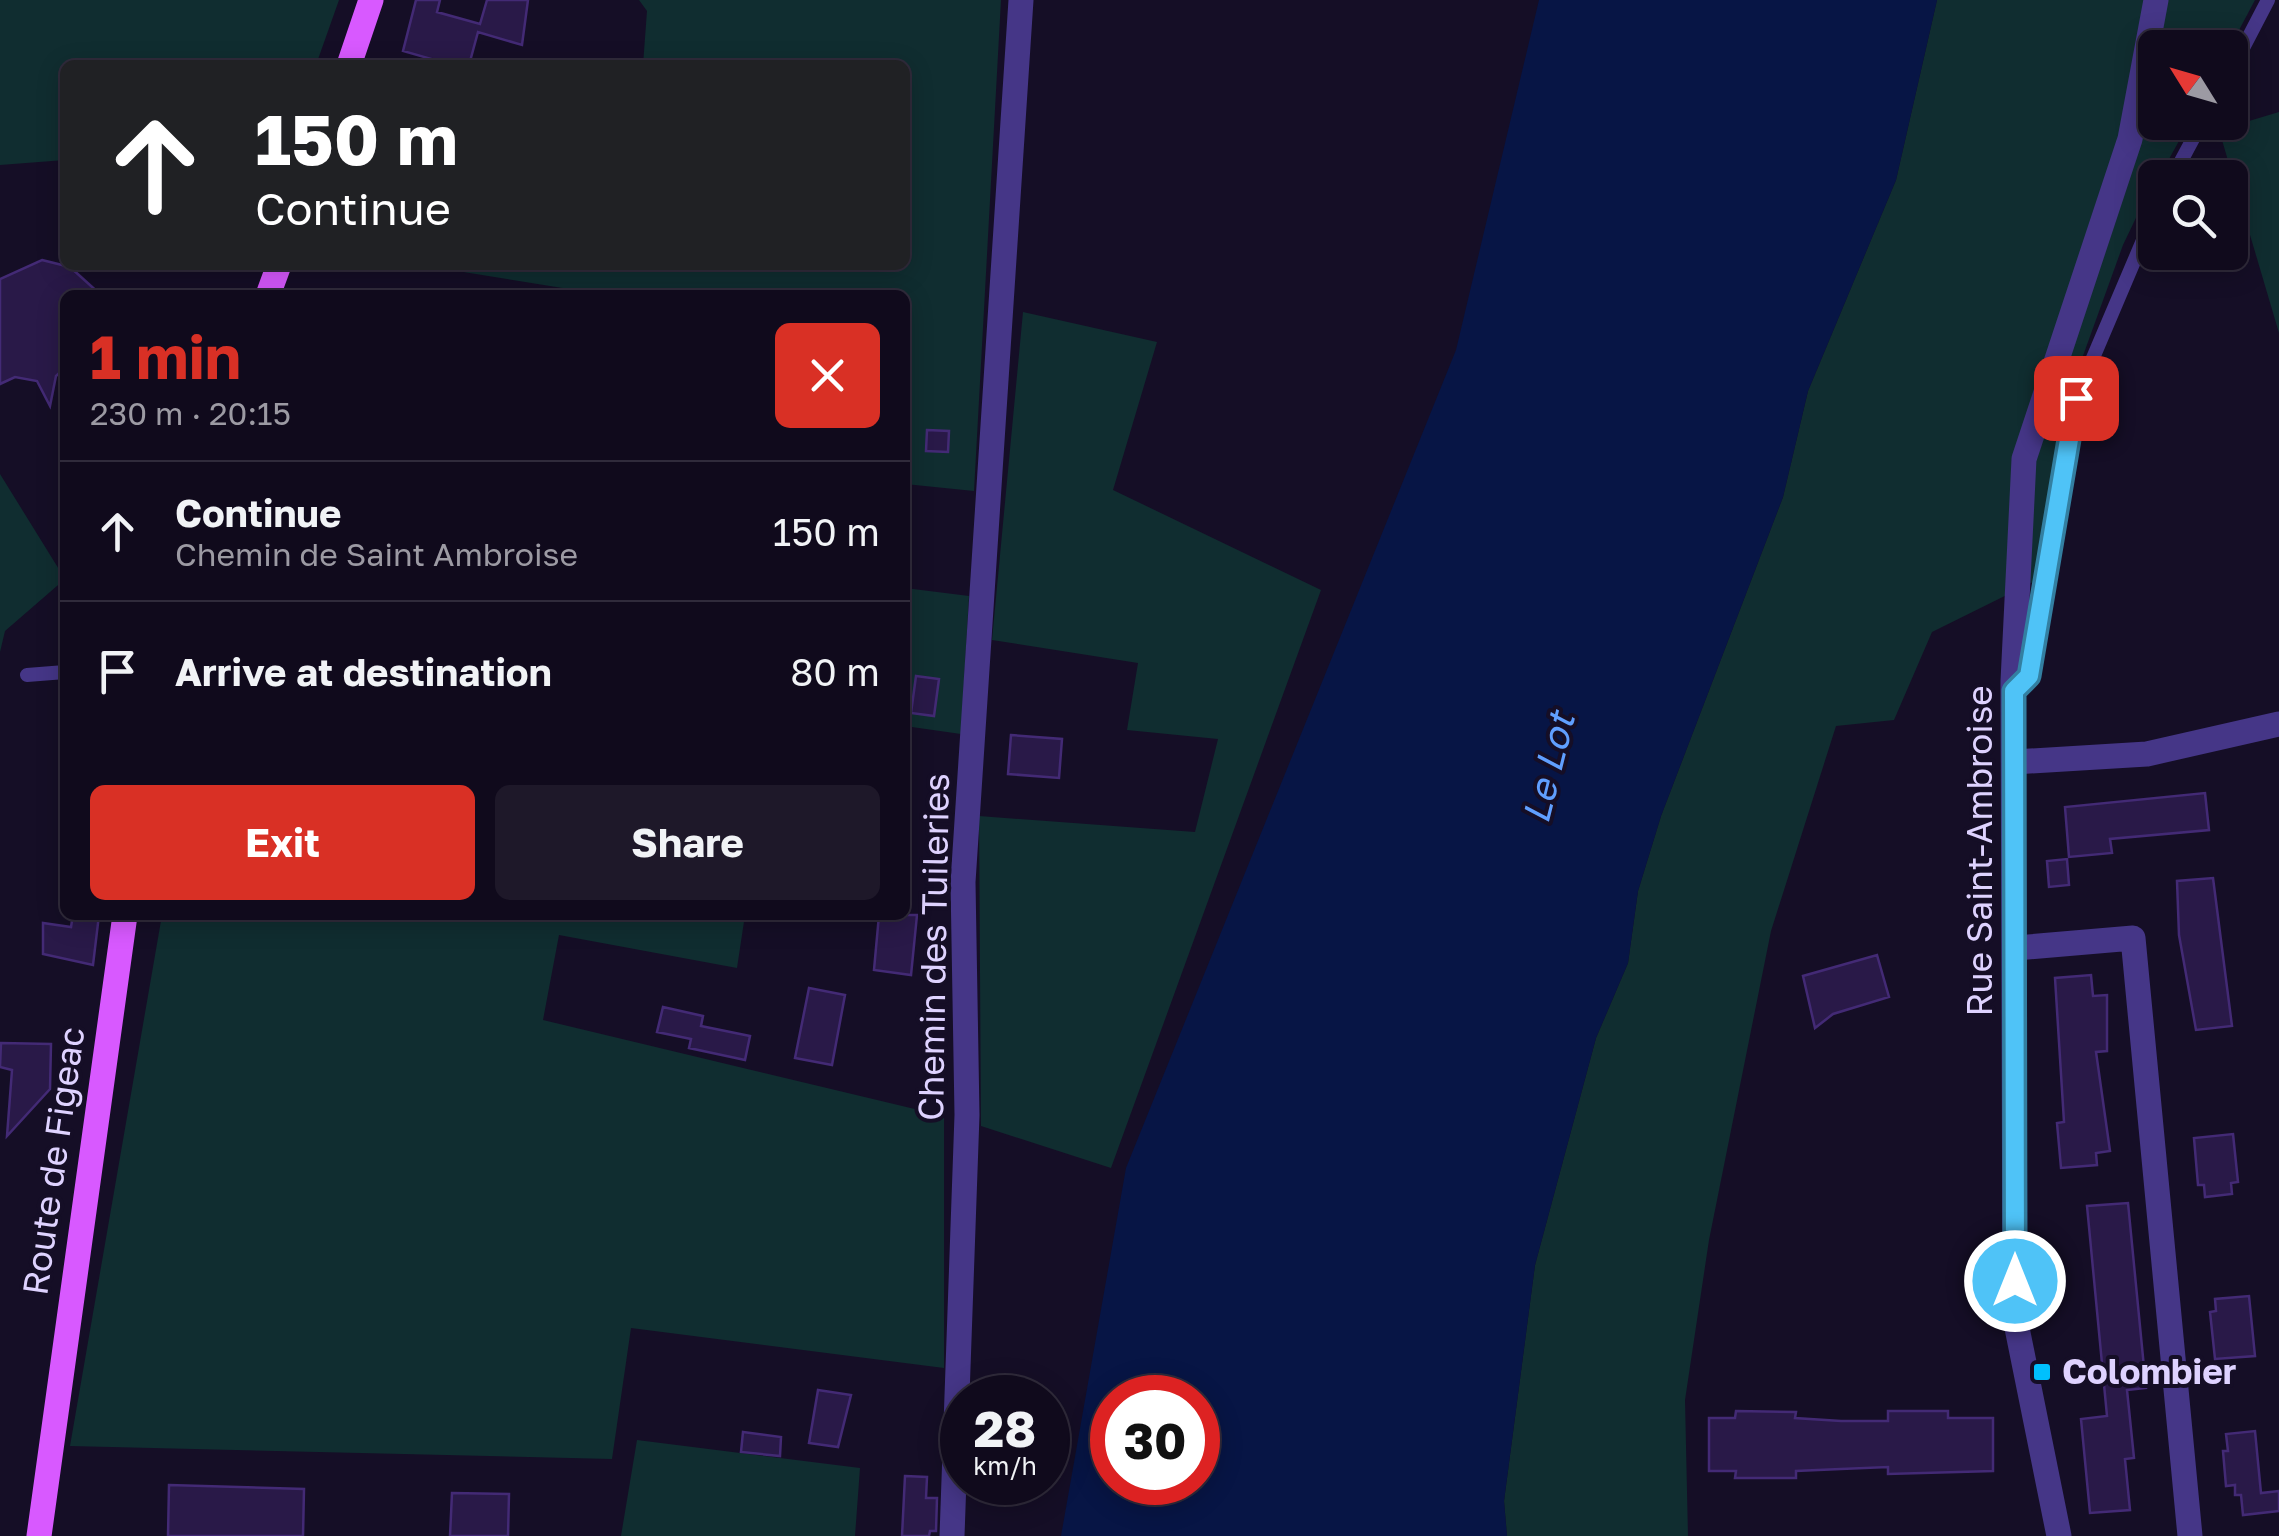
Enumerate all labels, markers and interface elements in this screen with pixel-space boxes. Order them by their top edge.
north arrow [2138,30,2248,140]
map controls [2138,30,2248,270]
text: 150 m [255,96,458,180]
icon: ahead [90,100,220,230]
button: search [2138,160,2248,270]
text: Continue [255,181,451,235]
text: 1 min [90,320,241,392]
button: close [775,323,880,428]
pin [2034,356,2119,441]
icon: arrive [2049,371,2104,426]
text: 230 m · 20:15 [90,394,291,432]
text: Continue [175,490,341,535]
icon: ahead [90,504,145,559]
text: 150 m [773,509,880,554]
text: Chemin de Saint Ambroise [175,535,578,573]
icon: arrive [90,644,145,699]
text: Arrive at destination [175,649,552,694]
text: 80 m [790,649,880,694]
street label: Rue Saint-Ambroise [1958,685,2000,1017]
water label: Le Lot [1512,704,1584,827]
street label: Chemin des Tuileries [909,773,957,1121]
button: Exit [90,785,475,900]
button: Share [495,785,880,900]
street label: Route de Figeac [13,1024,93,1298]
position arrow [1963,1229,2067,1333]
place label: Colombier [2062,1350,2236,1392]
marker: Colombier [2031,1361,2053,1383]
speed limit sign: 30 [1090,1375,1220,1505]
text: 28 [974,1398,1036,1458]
text: km/h [973,1450,1037,1481]

